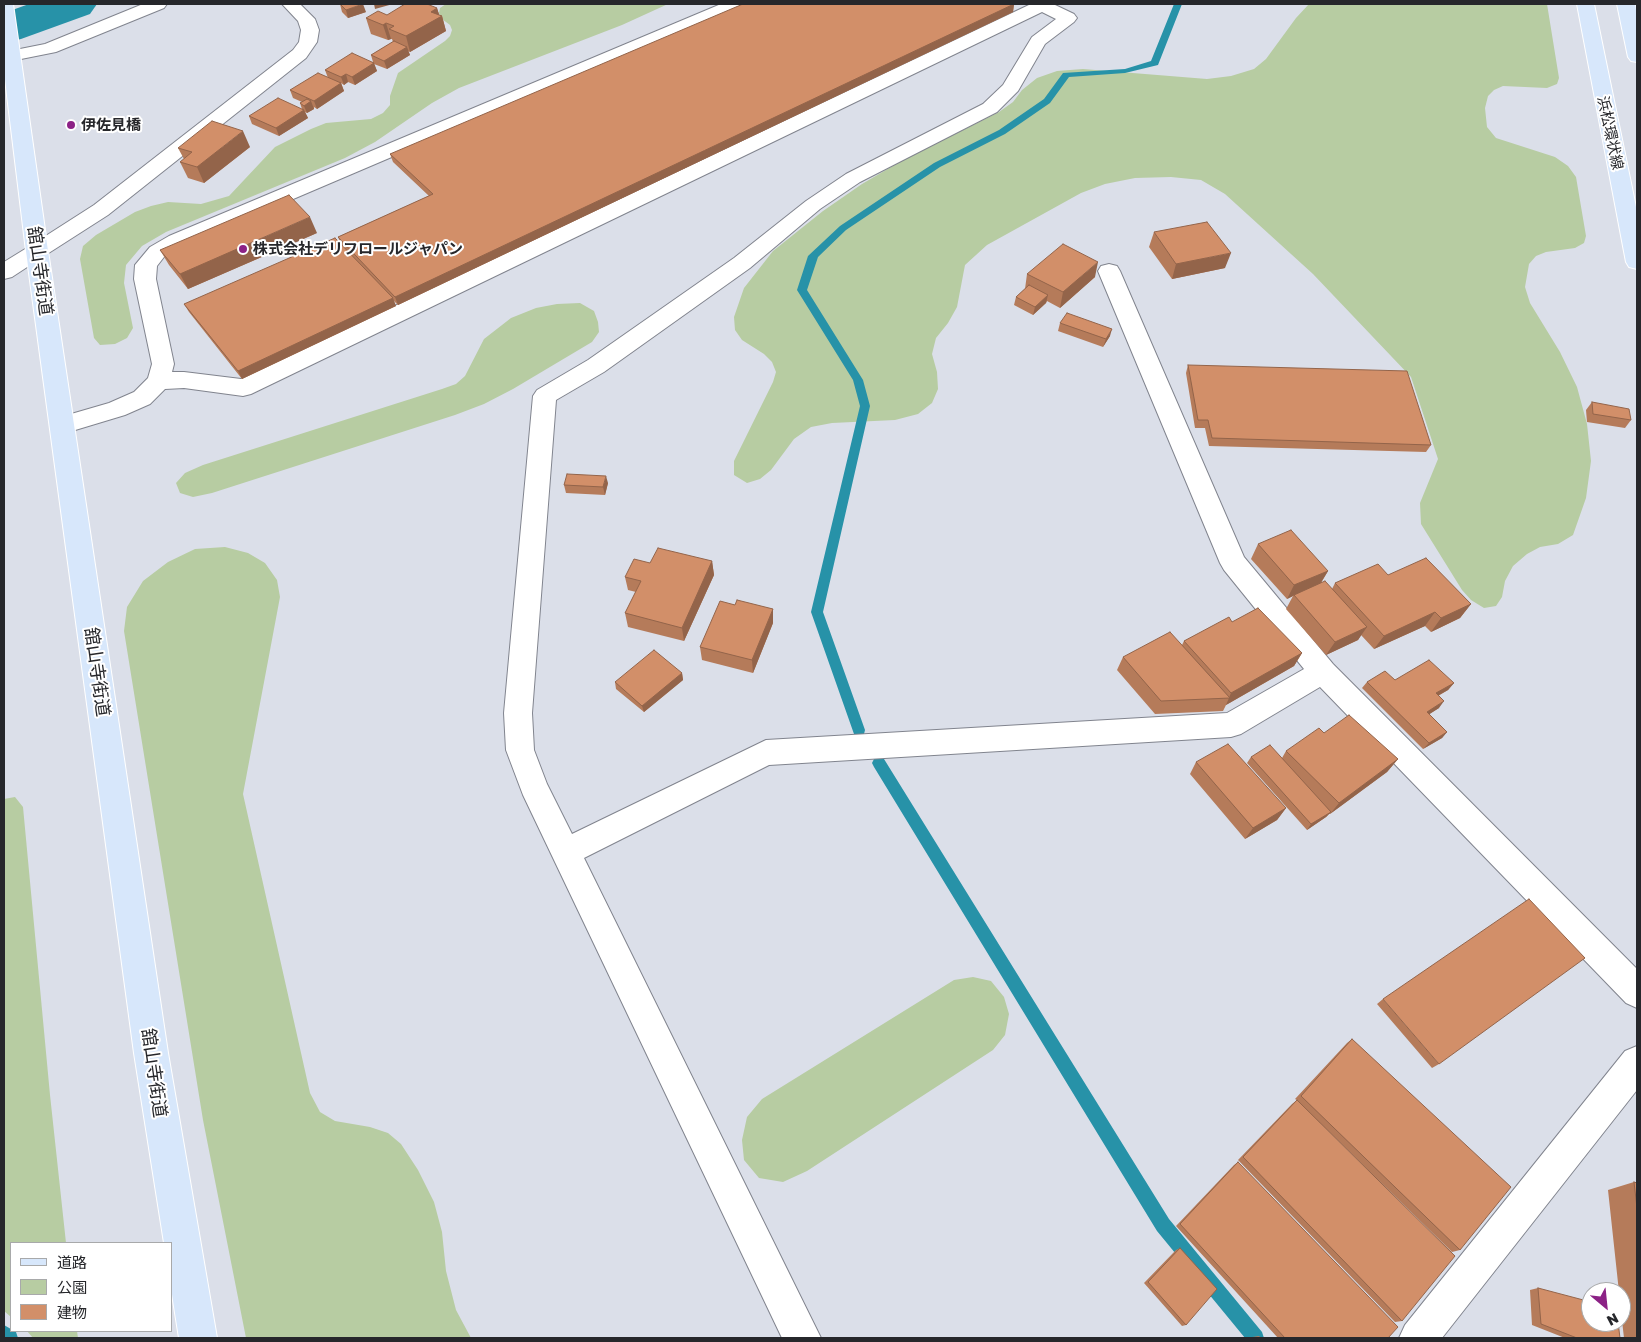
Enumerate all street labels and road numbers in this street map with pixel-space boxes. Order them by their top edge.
street label: 浜松環状線 [1593,94,1627,172]
street label: 舘山寺街道 [23,225,57,317]
street label: 舘山寺街道 [80,626,114,718]
street label: 舘山寺街道 [137,1027,171,1119]

